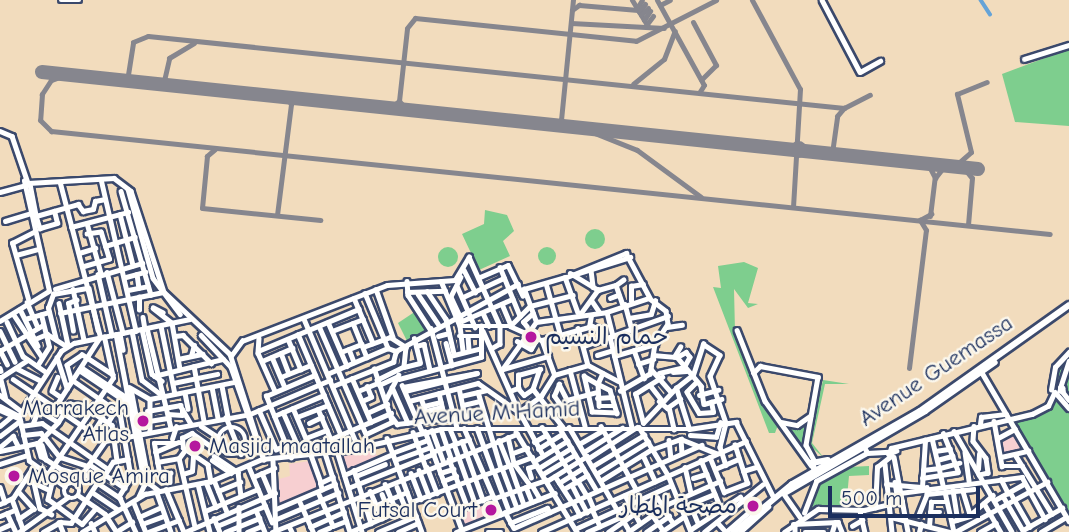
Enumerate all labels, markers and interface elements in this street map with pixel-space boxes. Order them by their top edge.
street label: Avenue Guemassa [854,309,1018,433]
place label: حمام النسيم [545,323,667,351]
marker: حمام النسيم [523,329,539,345]
place label: Marrakech Atlas [23,394,129,448]
street label: Avenue M'Hamid [413,395,581,431]
marker: Marrakech Atlas [135,413,151,429]
place label: Masjid maatallah [209,432,375,460]
marker: Masjid maatallah [187,438,203,454]
place label: Mosque Amira [28,462,170,490]
marker: Mosque Amira [6,468,22,484]
scale bar [831,472,983,516]
text: 500 m [841,486,902,510]
place label: مصحة المطار [620,492,737,520]
place label: Futsal Court [358,496,477,524]
marker: مصحة المطار [743,496,763,516]
marker: Futsal Court [483,502,499,518]

